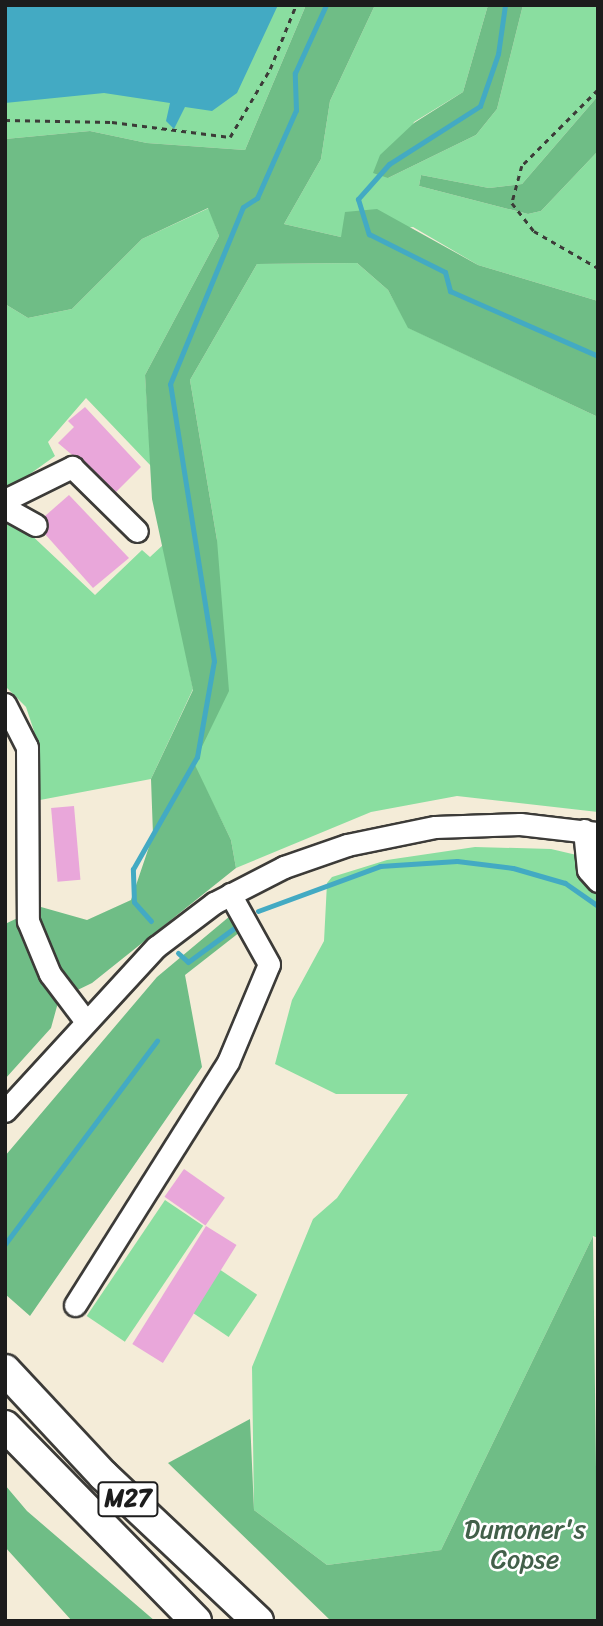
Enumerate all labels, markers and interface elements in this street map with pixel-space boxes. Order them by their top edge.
road number: M27 [96,1478,160,1520]
park label: Dumoner's Copse [464,1514,586,1576]

